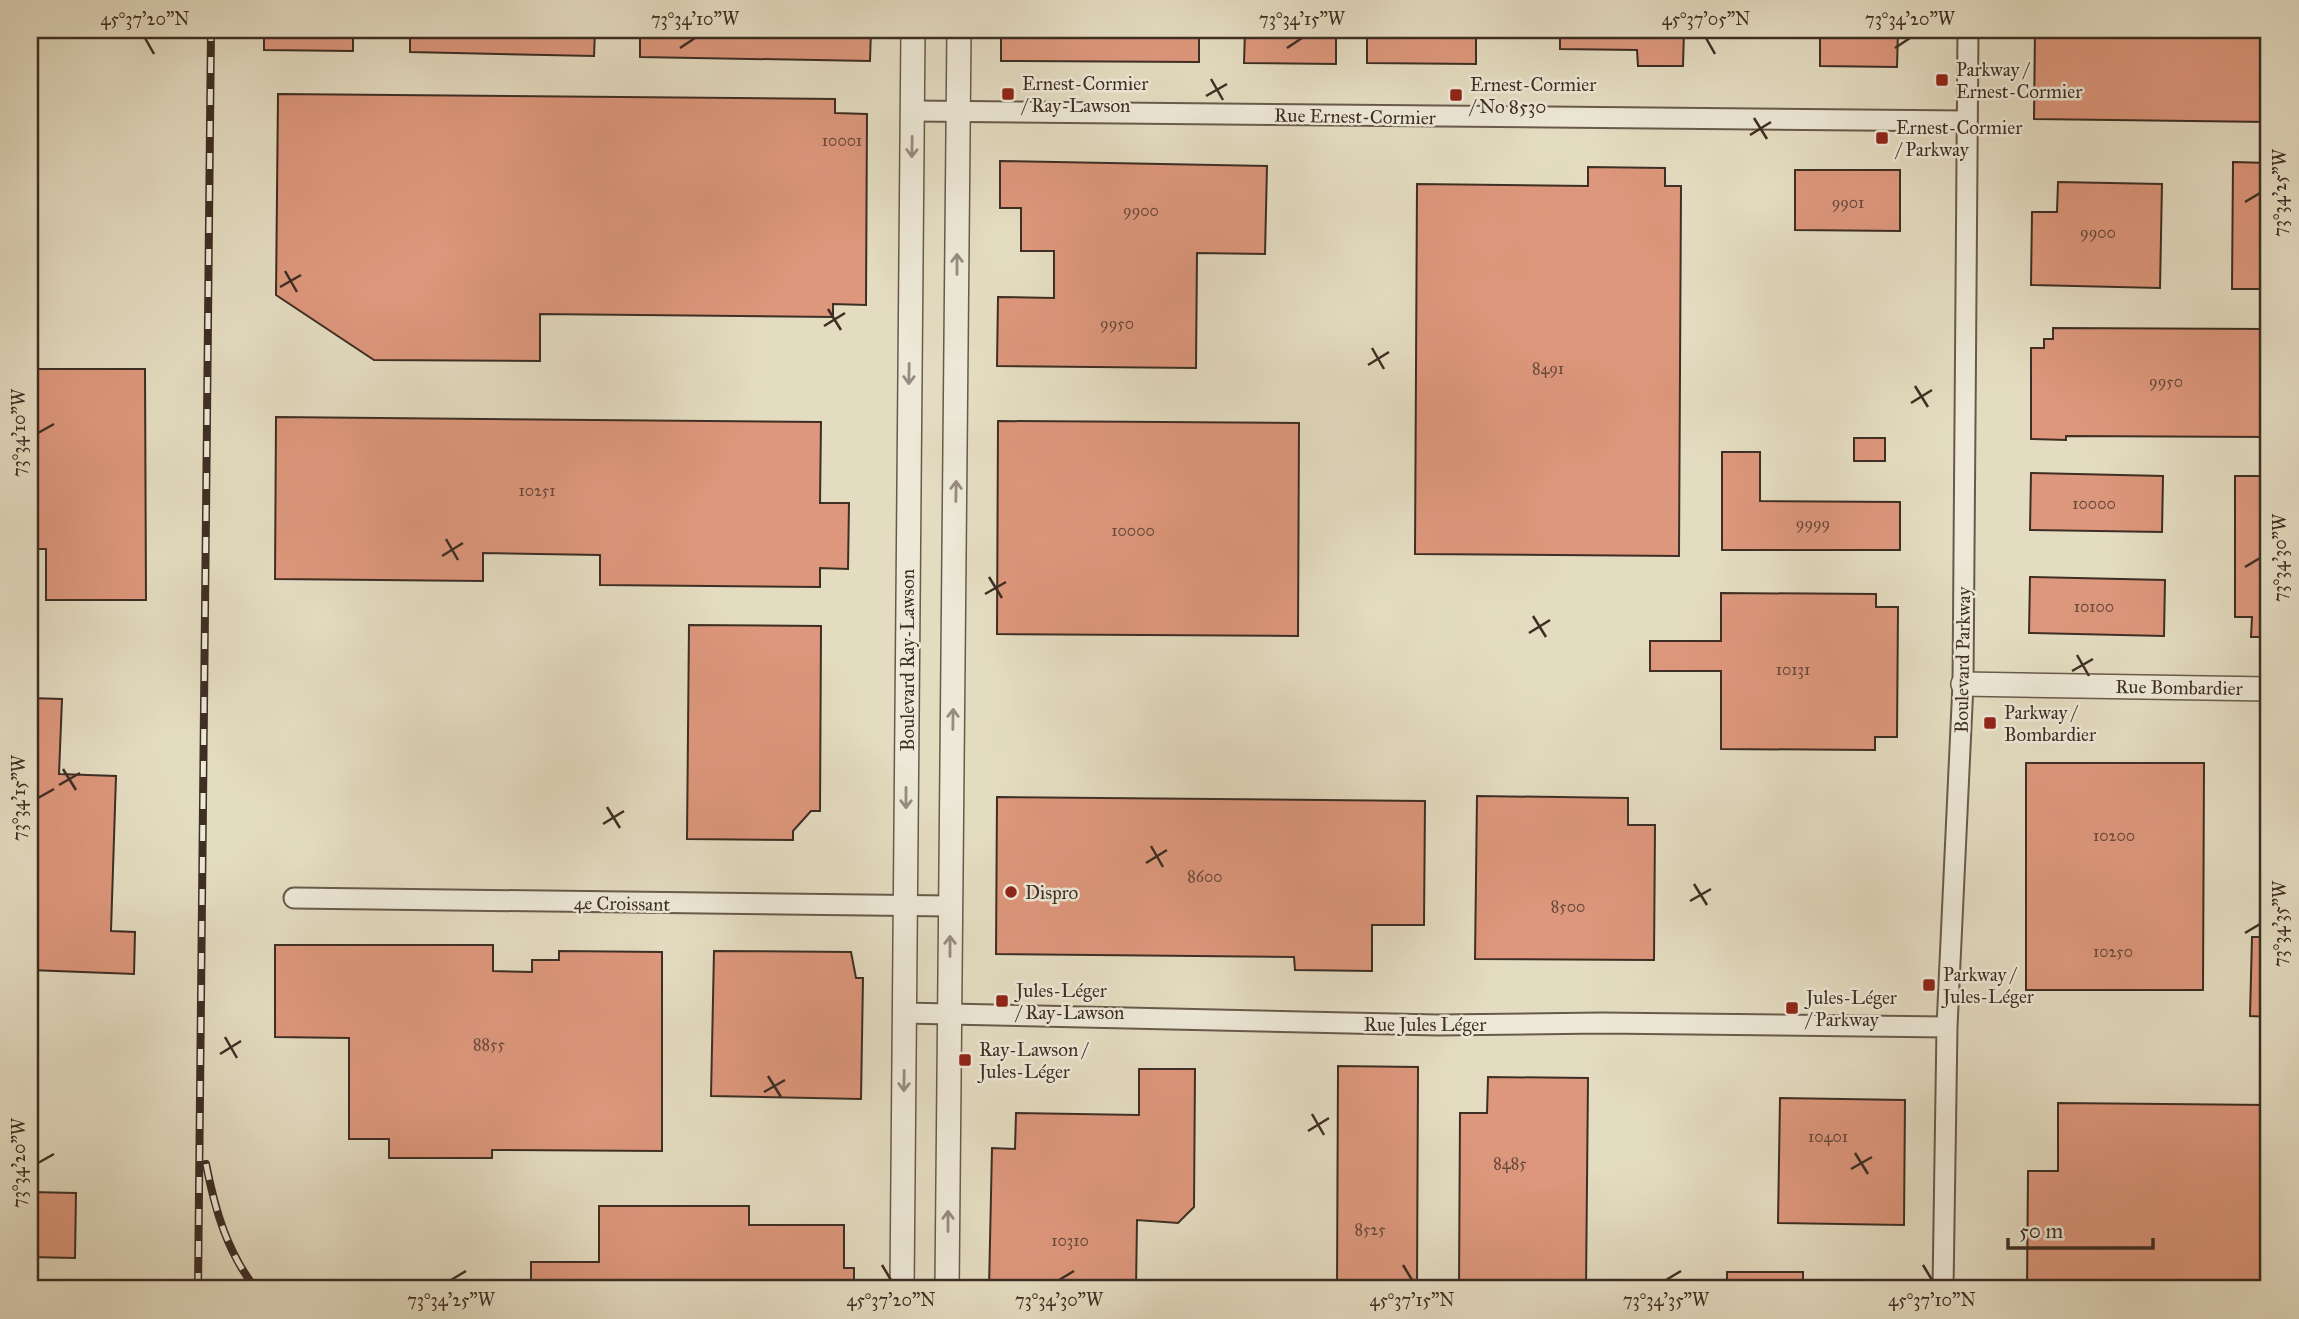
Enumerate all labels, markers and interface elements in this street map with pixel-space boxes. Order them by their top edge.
text: 45°37'20"N [100,8,190,30]
text: 73°34'10"W [651,8,740,30]
text: 73°34'15"W [1259,8,1346,30]
text: 45°37'05"N [1662,8,1750,30]
text: 73°34'20"W [1865,8,1956,30]
place label: Parkway / Ernest-Cormier [1956,58,2083,103]
place label: Ernest-Cormier / Ray-Lawson [1020,72,1149,117]
marker: Parkway / Ernest-Cormier [1934,72,1950,88]
place label: Ernest-Cormier / No 8530 [1468,73,1597,118]
marker: Ernest-Cormier / Ray-Lawson [1000,86,1016,102]
marker: Ernest-Cormier / No 8530 [1448,87,1464,103]
street label: Rue Ernest-Cormier [1274,104,1437,129]
place label: Ernest-Cormier / Parkway [1894,116,2023,161]
marker: Ernest-Cormier / Parkway [1874,130,1890,146]
house number: 10001 [822,131,862,150]
one-way arrow [905,135,919,158]
text: 73°34'25"W [2269,148,2291,237]
house number: 9901 [1832,193,1864,212]
house number: 9900 [1123,201,1159,220]
house number: 9900 [2080,223,2116,242]
one-way arrow [950,252,964,275]
house number: 9950 [1100,314,1134,333]
house number: 8491 [1532,359,1564,378]
one-way arrow [902,363,915,386]
house number: 9950 [2149,372,2183,391]
text: 73°34'10"W [8,388,30,477]
one-way arrow [949,480,963,503]
house number: 10251 [518,481,556,500]
house number: 10000 [2072,494,2116,513]
text: 73°34'30"W [2269,513,2291,602]
house number: 9999 [1796,514,1830,533]
house number: 10000 [1111,521,1155,540]
street label: Boulevard Ray-Lawson [896,569,919,751]
street label: Boulevard Parkway [1950,585,1975,733]
house number: 10100 [2074,597,2114,616]
house number: 10131 [1776,660,1810,679]
street label: Rue Bombardier [2115,675,2244,700]
place label: Parkway / Bombardier [2004,701,2097,746]
one-way arrow [946,707,959,730]
marker: Parkway / Bombardier [1982,715,1998,731]
text: 73°34'15"W [8,754,30,841]
one-way arrow [899,786,913,809]
house number: 10200 [2093,826,2135,845]
house number: 8600 [1187,867,1223,886]
text: 73°34'35"W [2269,880,2291,967]
place label: Dispro [1025,881,1079,904]
marker: Dispro [1003,884,1019,900]
street label: 4e Croissant [574,891,671,916]
house number: 8500 [1551,897,1585,916]
one-way arrow [943,935,957,958]
house number: 10250 [2093,942,2133,961]
place label: Parkway / Jules-Léger [1941,963,2035,1009]
marker: Parkway / Jules-Léger [1921,977,1937,993]
place label: Jules-Léger / Ray-Lawson [1014,979,1124,1024]
place label: Jules-Léger / Parkway [1804,986,1898,1031]
marker: Jules-Léger / Ray-Lawson [994,993,1010,1009]
marker: Jules-Léger / Parkway [1784,1000,1800,1016]
street label: Rue Jules Léger [1364,1013,1487,1037]
house number: 8855 [473,1035,506,1054]
place label: Ray-Lawson / Jules-Léger [977,1038,1089,1084]
marker: Ray-Lawson / Jules-Léger [957,1052,973,1068]
one-way arrow [897,1070,910,1093]
text: 73°34'20"W [8,1117,30,1208]
house number: 10401 [1808,1127,1848,1146]
house number: 8485 [1493,1154,1527,1173]
scale bar [2008,1207,2154,1251]
one-way arrow [941,1210,955,1233]
text: 50 m [2019,1218,2064,1244]
house number: 8525 [1354,1220,1386,1239]
house number: 10310 [1051,1231,1089,1250]
text: 73°34'25"W [407,1289,496,1311]
text: 45°37'20"N [846,1289,936,1311]
text: 73°34'30"W [1015,1289,1104,1311]
text: 45°37'15"N [1369,1289,1455,1311]
text: 73°34'35"W [1623,1289,1710,1311]
text: 45°37'10"N [1888,1289,1976,1311]

